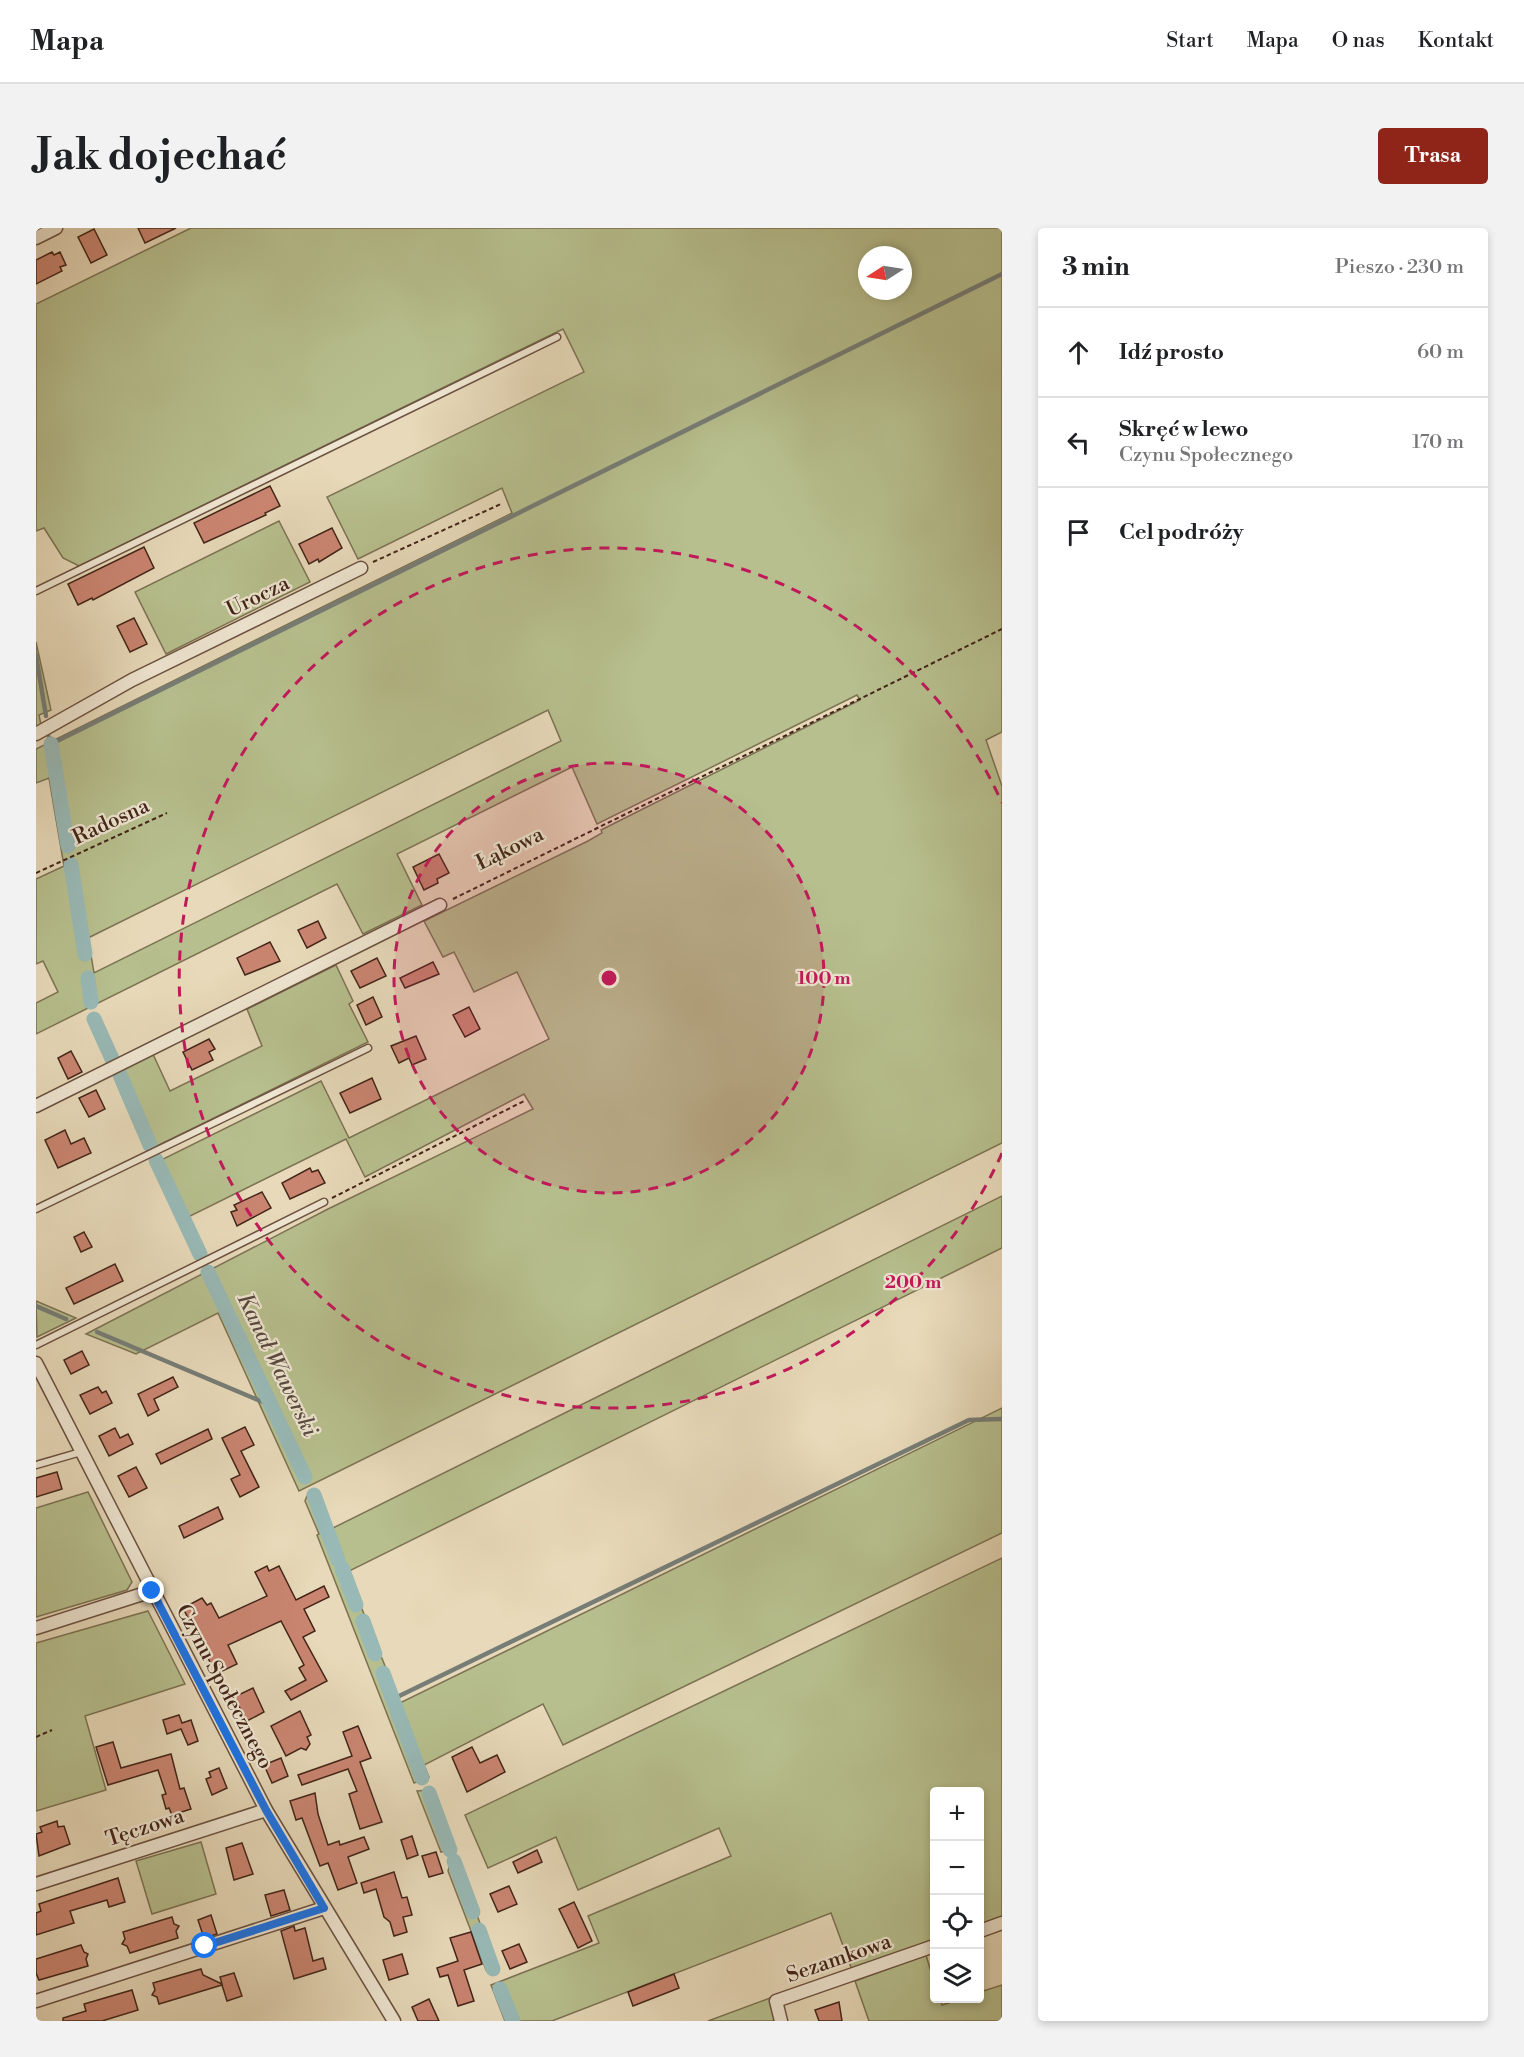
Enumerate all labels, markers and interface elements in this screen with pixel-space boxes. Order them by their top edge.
text: Mapa [30,24,104,59]
text: Start [1166,28,1214,54]
text: Mapa [1247,28,1299,54]
text: O nas [1332,28,1385,54]
text: Kontakt [1418,28,1494,54]
button: Trasa [1378,128,1488,184]
text: Jak dojechać [36,130,287,183]
north arrow [858,246,912,300]
text: 3 min [1062,251,1130,283]
text: Pieszo · 230 m [1335,255,1464,280]
icon: ahead [1062,336,1095,369]
text: Idź prosto [1119,339,1224,366]
text: 60 m [1417,340,1464,365]
text: Skręć w lewo [1119,416,1248,443]
icon: left [1062,426,1095,459]
text: 170 m [1412,430,1464,455]
text: Czynu Społecznego [1119,443,1293,468]
icon: arrive [1062,516,1095,549]
text: Cel podróży [1119,519,1243,546]
street label: Urocza [222,570,294,623]
street label: Radosna [68,793,154,851]
street label: Łąkowa [472,821,548,876]
text: 100 m [797,967,851,990]
centre of rings [599,968,619,988]
text: 200 m [885,1271,942,1294]
water label: Kanał Wawerski [231,1289,323,1441]
route end [138,1577,164,1603]
street label: Czynu Społecznego [170,1600,278,1774]
map controls [930,1787,984,2003]
button: + [930,1787,984,1841]
street label: Tęczowa [103,1803,188,1853]
button: − [930,1841,984,1895]
button: locate [930,1895,984,1949]
street label: Sezamkowa [783,1929,895,1989]
route start [191,1932,217,1958]
button: layers [930,1949,984,2003]

